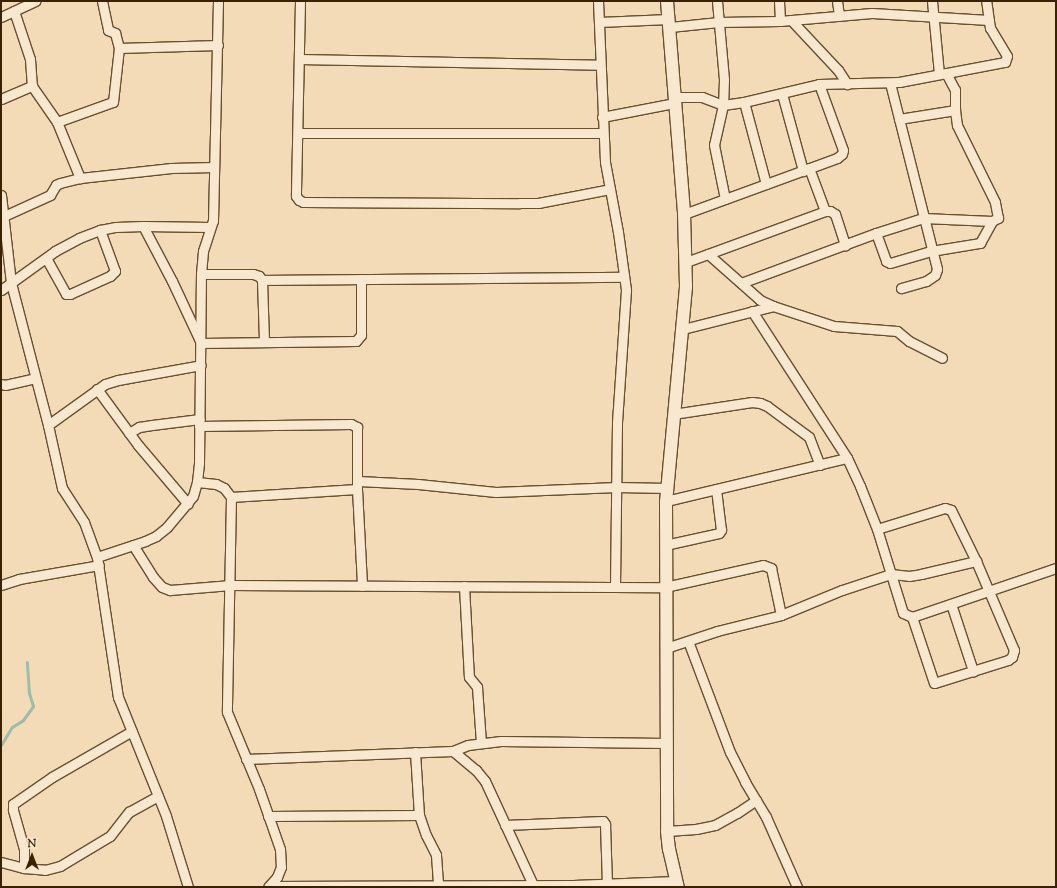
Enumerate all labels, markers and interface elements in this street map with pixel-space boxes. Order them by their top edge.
north arrow [12,836,52,876]
text: N [28,836,36,852]

